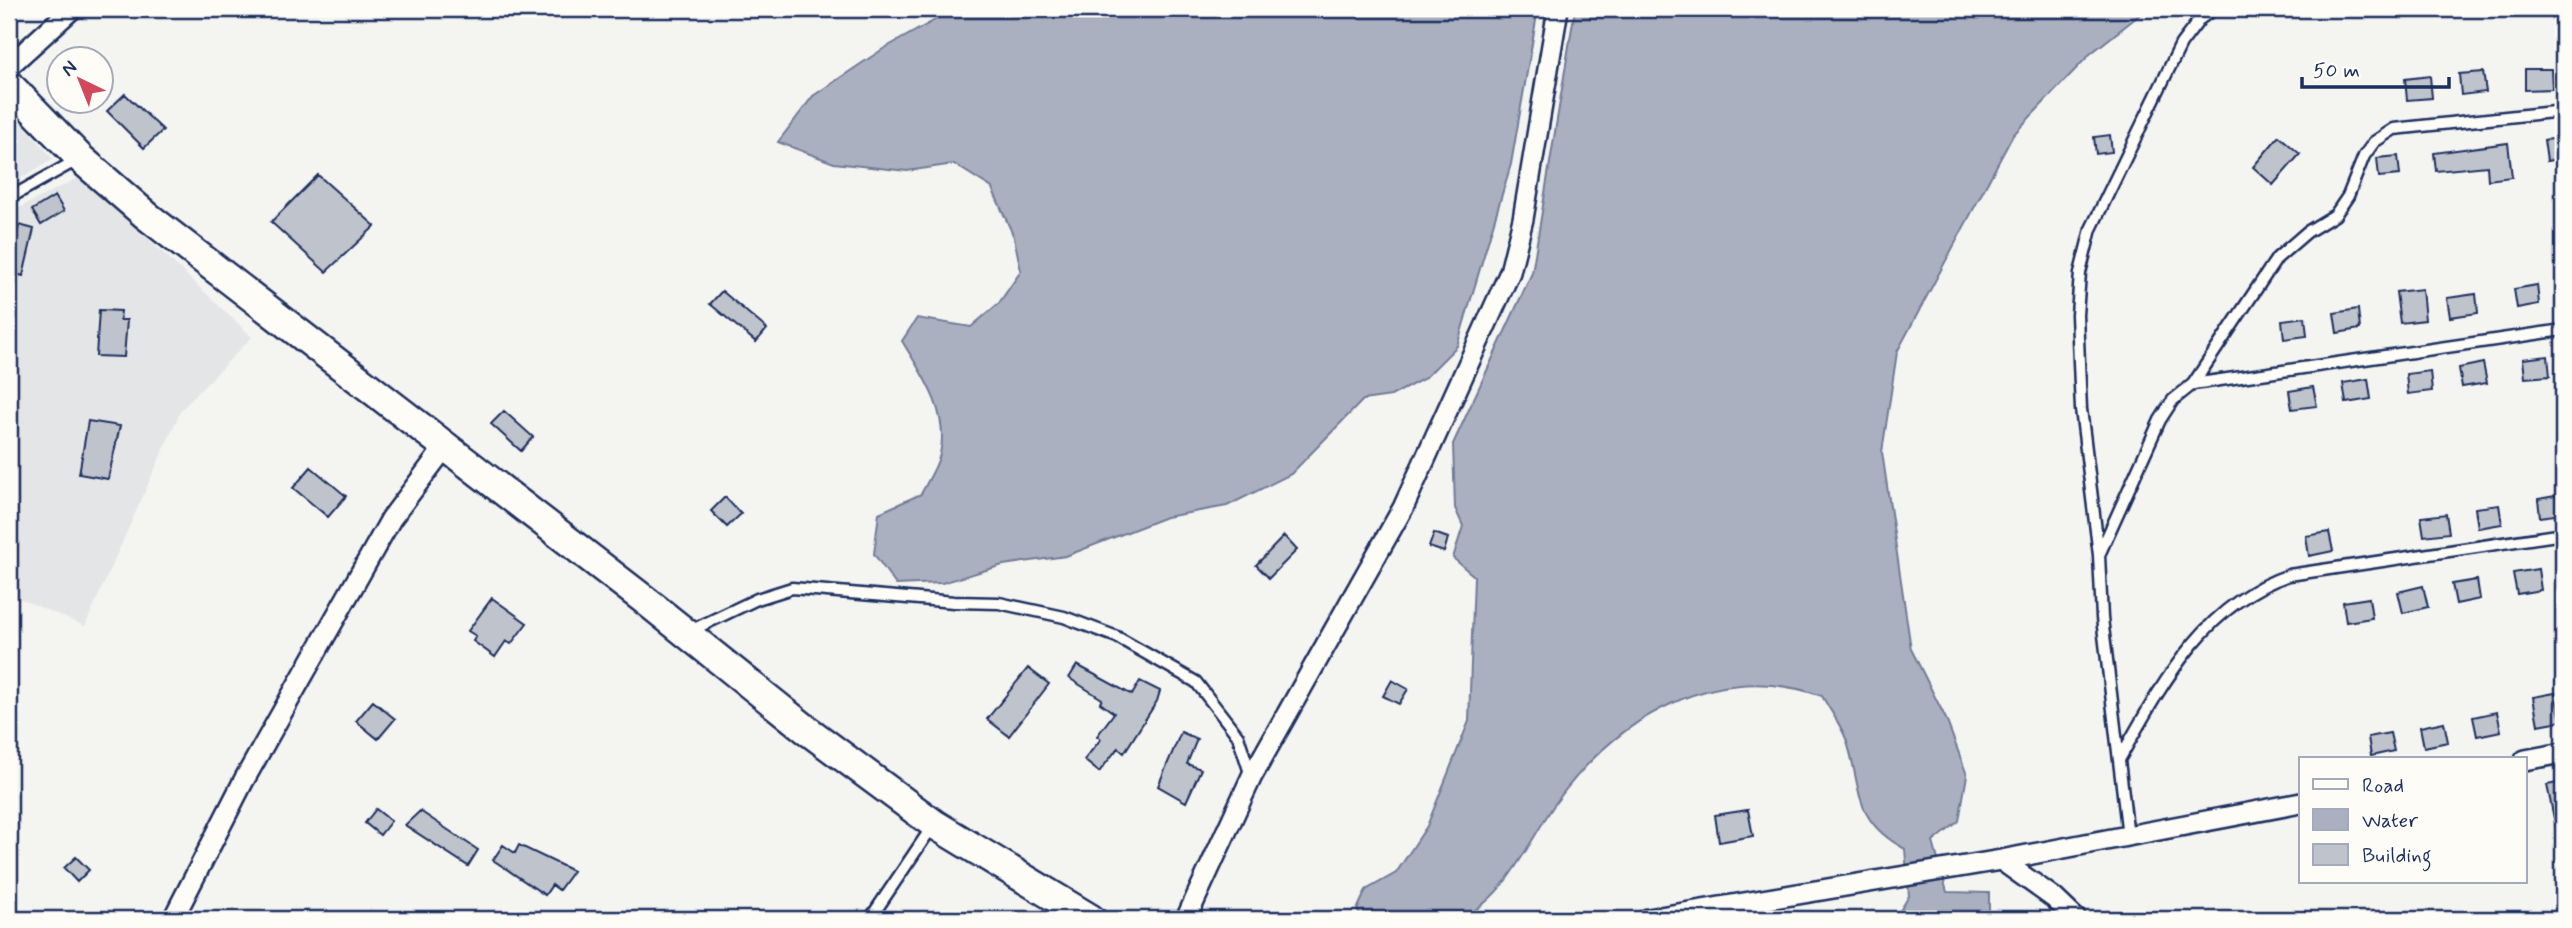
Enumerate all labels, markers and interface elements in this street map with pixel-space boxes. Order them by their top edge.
north arrow [46,46,116,116]
scale bar [2302,46,2450,90]
text: N [56,55,83,82]
text: 50 m [2313,57,2360,85]
legend [2299,757,2526,883]
text: Road [2362,772,2404,800]
text: Water [2362,807,2418,835]
text: Building [2362,842,2432,872]

